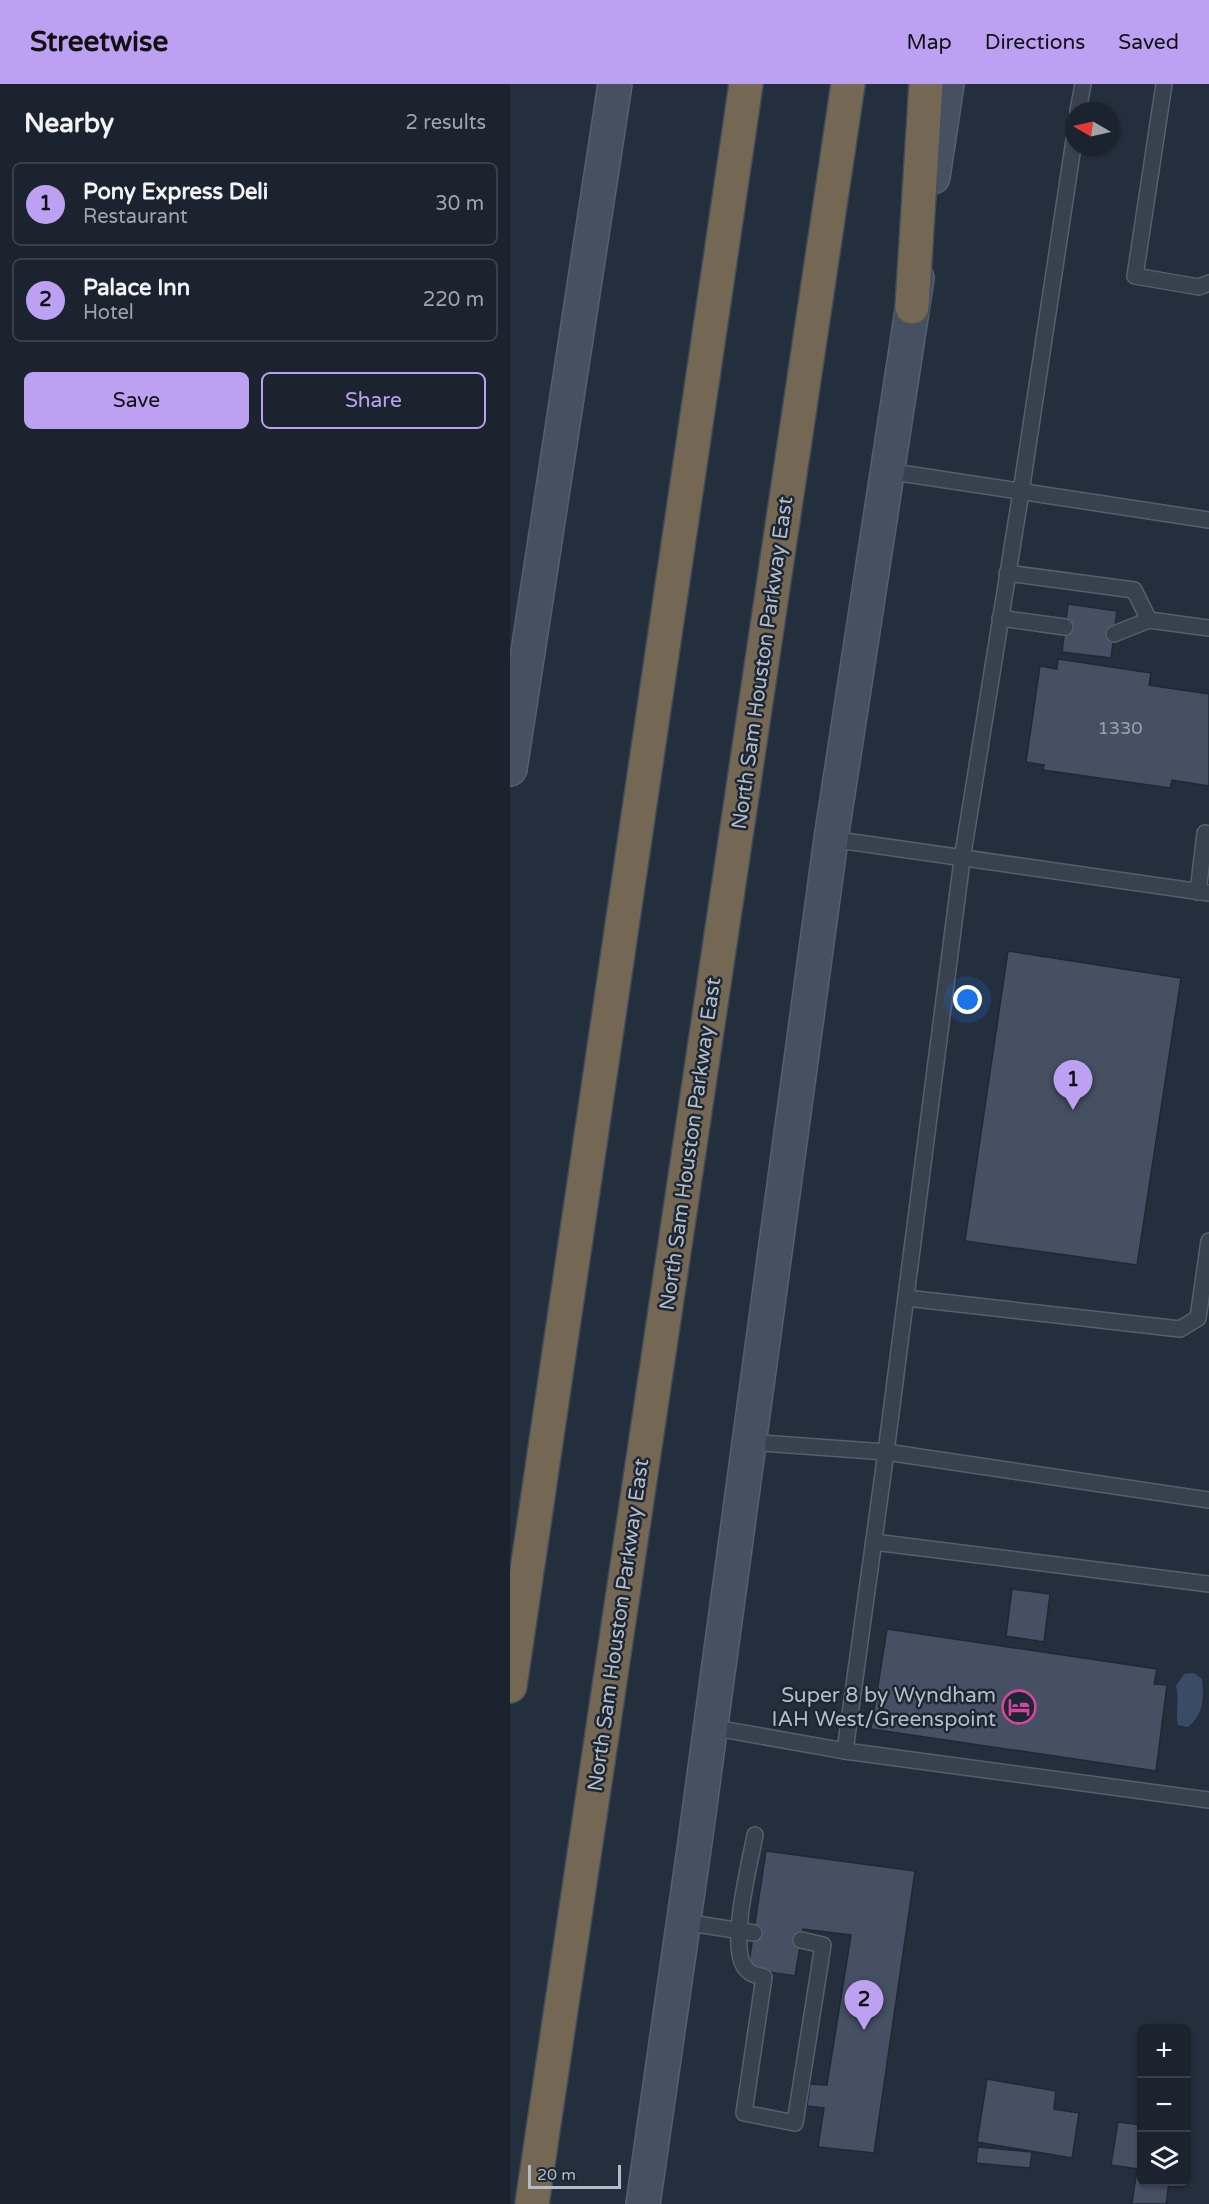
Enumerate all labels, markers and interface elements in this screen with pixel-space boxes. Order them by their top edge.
text: Streetwise [30,25,168,59]
text: Map [906,30,952,55]
text: Directions [985,30,1085,55]
text: Saved [1118,30,1179,55]
north arrow [1065,102,1119,156]
text: Nearby [24,108,114,139]
text: 2 results [406,111,486,135]
text: Pony Express Deli [83,179,268,205]
text: 1 [39,192,52,216]
text: 30 m [435,192,484,216]
text: Restaurant [83,205,188,229]
text: Palace Inn [83,275,190,301]
text: 2 [39,288,52,312]
text: 220 m [423,288,484,312]
text: Hotel [83,301,134,325]
button: Save [24,372,249,429]
button: Share [261,372,486,429]
street label: North Sam Houston Parkway East [727,495,798,831]
house number: 1330 [1097,717,1143,739]
street label: North Sam Houston Parkway East [655,976,726,1312]
your location [953,985,982,1014]
pin: 1 [1054,1060,1092,1110]
street label: North Sam Houston Parkway East [583,1457,654,1793]
place label: Super 8 by Wyndham IAH West/Greenspoint [771,1683,996,1732]
hotel icon: Super 8 by Wyndham IAH West/Greenspoint [1001,1689,1037,1725]
pin: 2 [844,1980,884,2030]
map controls [1137,2024,1191,2186]
button: + [1137,2024,1191,2078]
button: − [1137,2078,1191,2132]
button: layers [1137,2132,1191,2186]
scale bar [528,2162,621,2190]
text: 20 m [537,2165,576,2185]

